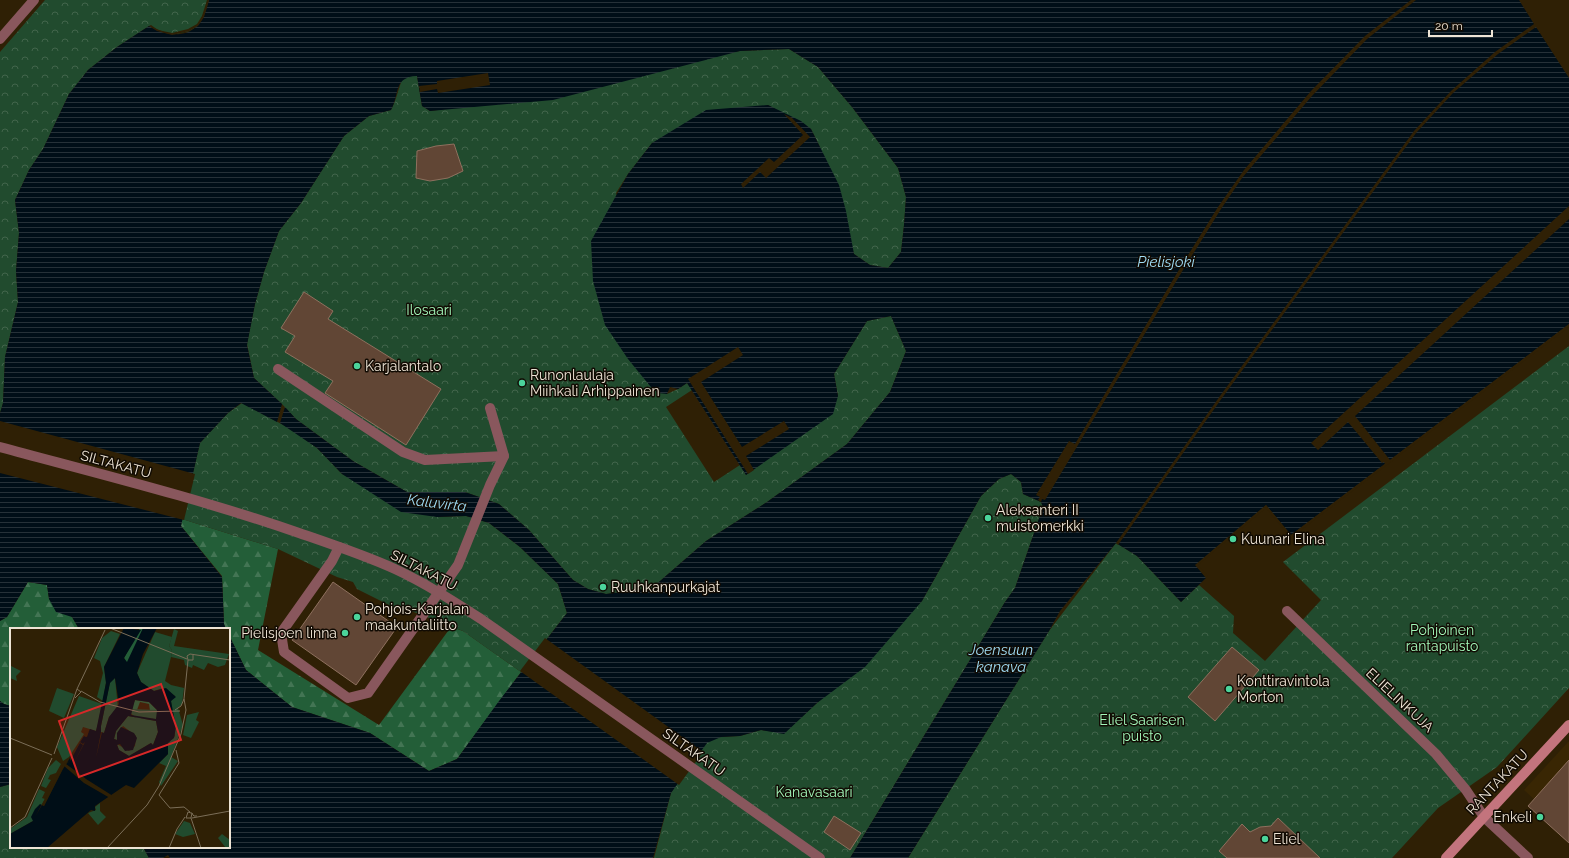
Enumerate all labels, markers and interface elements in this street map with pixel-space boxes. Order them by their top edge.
scale bar [1429,12,1492,38]
text: 20 m [1435,19,1463,33]
water label: Pielisjoki [1137,253,1196,271]
park label: Ilosaari [406,302,452,318]
place label: Karjalantalo [365,358,441,374]
marker: Karjalantalo [352,361,362,371]
place label: Runonlaulaja Miihkali Arhippainen [530,367,660,399]
marker: Runonlaulaja Miihkali Arhippainen [517,378,527,388]
street label: SILTAKATU [79,447,153,481]
water label: Kaluvirta [406,490,468,516]
place label: Aleksanteri II muistomerkki [996,502,1084,534]
marker: Aleksanteri II muistomerkki [983,513,993,523]
place label: Kuunari Elina [1241,531,1325,547]
marker: Kuunari Elina [1228,534,1238,544]
street label: SILTAKATU [388,546,460,594]
place label: Ruuhkanpurkajat [611,579,721,595]
marker: Ruuhkanpurkajat [598,582,608,592]
place label: Pohjois-Karjalan maakuntaliitto [365,601,469,633]
marker: Pohjois-Karjalan maakuntaliitto [352,612,362,622]
park label: Pohjoinen rantapuisto [1406,622,1478,654]
place label: Pielisjoen linna [241,625,337,641]
inset map [10,628,230,848]
marker: Pielisjoen linna [340,628,350,638]
water label: Joensuun kanava [968,641,1033,676]
street label: ELIELINKUJA [1363,665,1437,736]
place label: Konttiravintola Morton [1237,673,1330,705]
marker: Konttiravintola Morton [1224,684,1234,694]
park label: Eliel Saarisen puisto [1099,712,1185,744]
street label: SILTAKATU [660,725,728,779]
street label: RANTAKATU [1463,746,1531,818]
park label: Kanavasaari [775,784,853,800]
place label: Enkeli [1493,809,1532,825]
marker: Enkeli [1535,812,1545,822]
place label: Eliel [1273,831,1301,847]
marker: Eliel [1260,834,1270,844]

